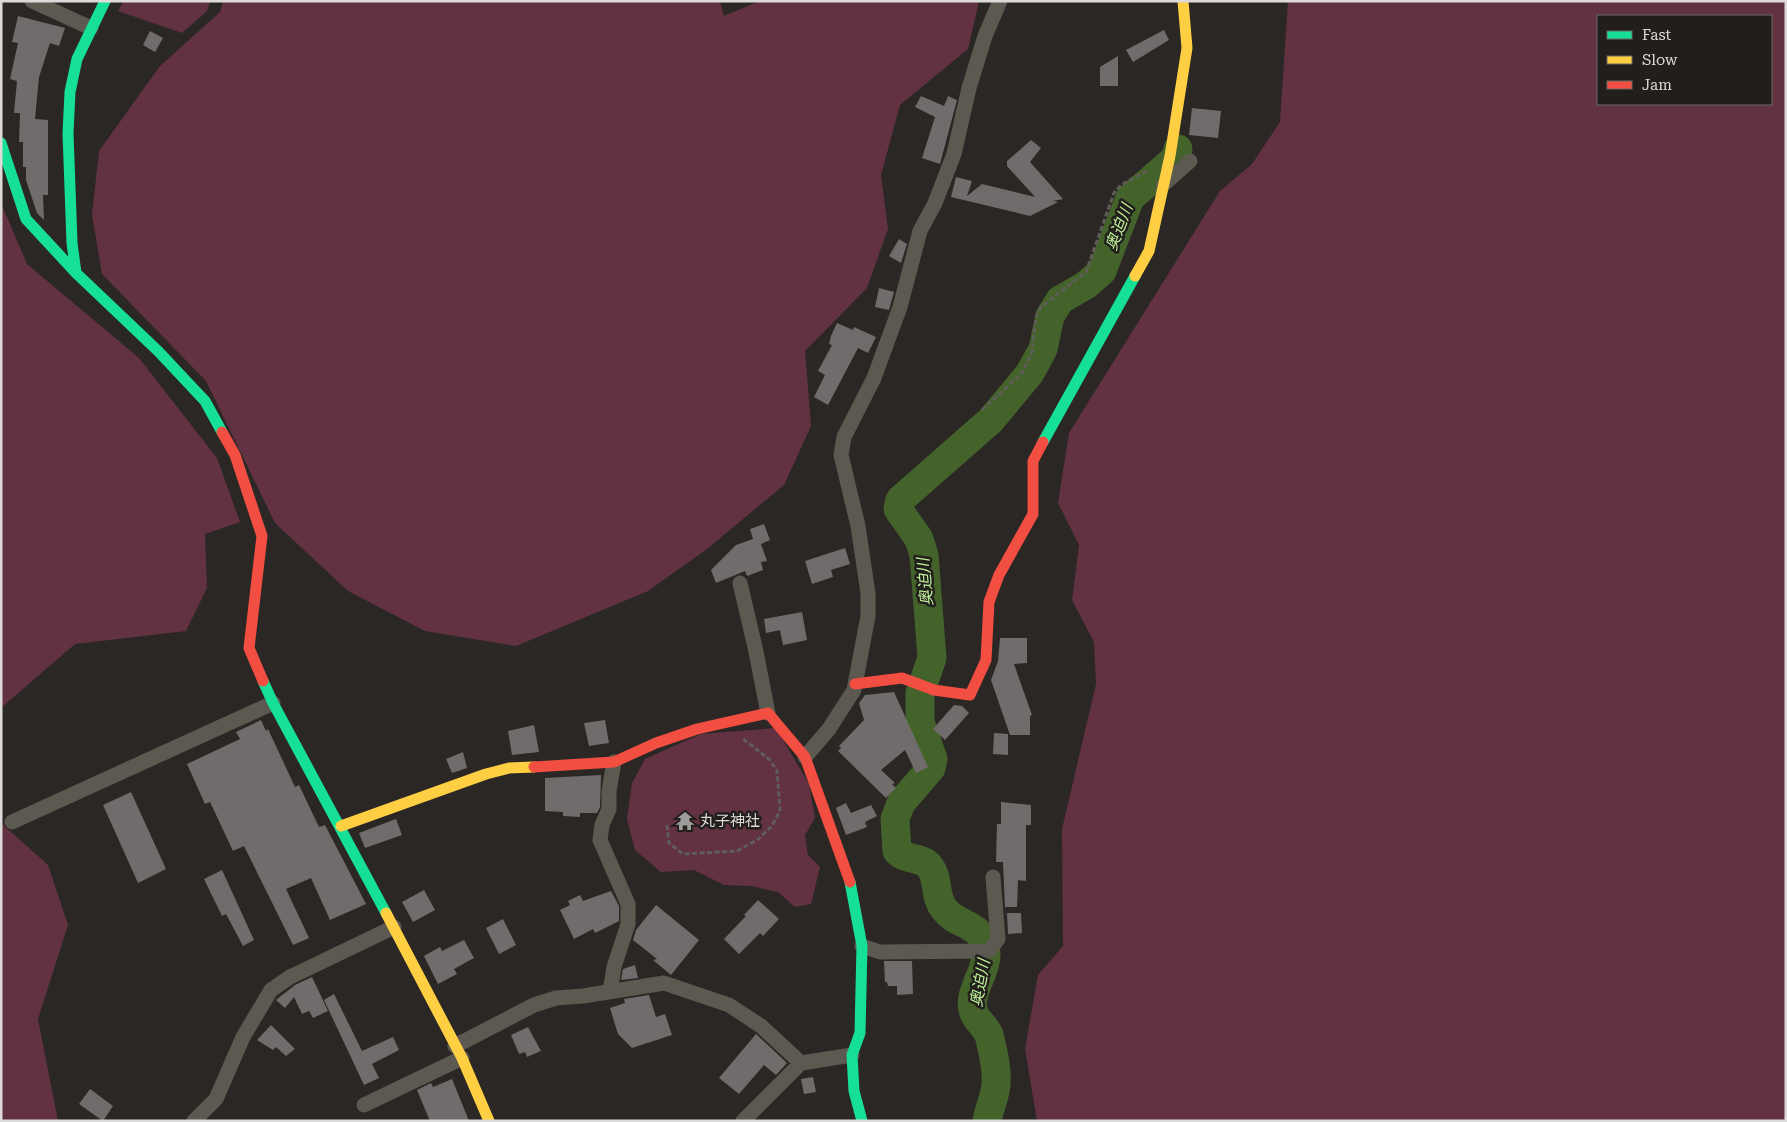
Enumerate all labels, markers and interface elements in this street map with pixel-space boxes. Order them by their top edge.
legend [1597,15,1772,105]
text: Fast [1642,26,1672,44]
text: Slow [1642,51,1678,69]
text: Jam [1642,76,1672,94]
water label: 奥迫川 [1102,199,1137,253]
water label: 奥迫川 [913,555,937,607]
temple icon: 丸子神社 [674,810,696,832]
place label: 丸子神社 [700,812,760,830]
water label: 奥迫川 [966,956,994,1008]

